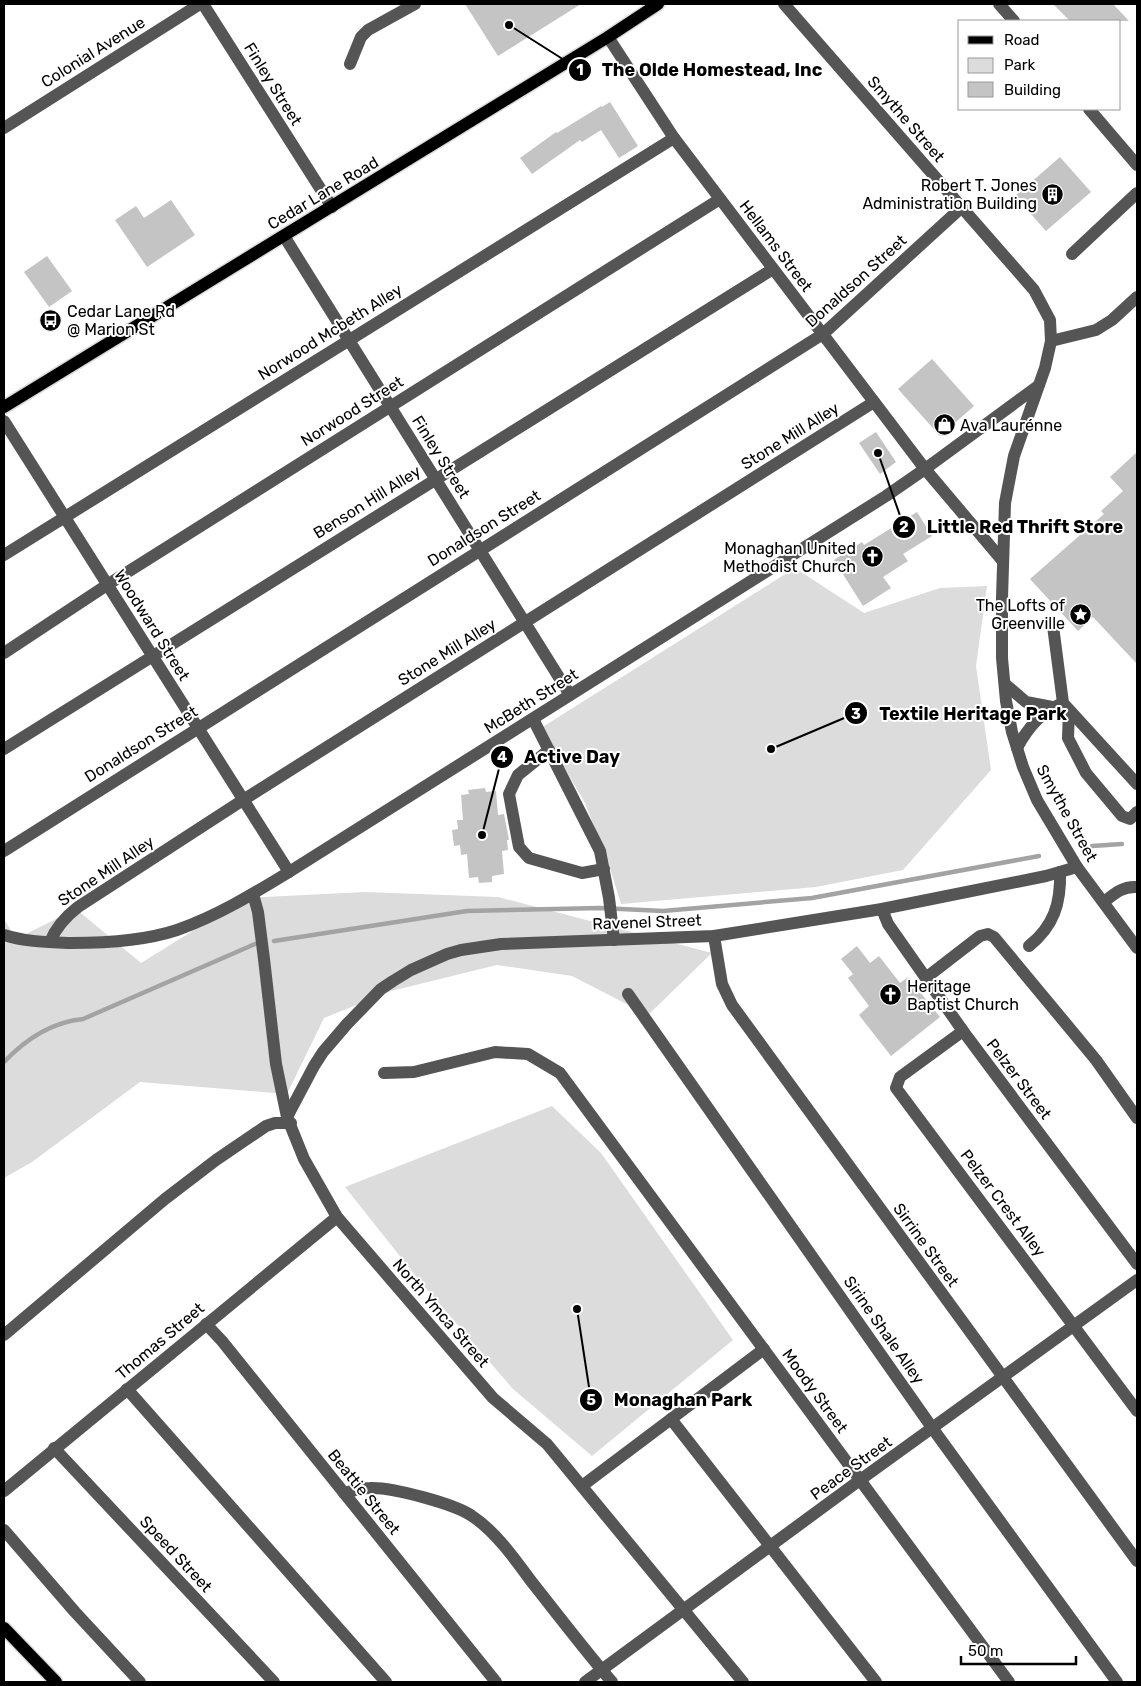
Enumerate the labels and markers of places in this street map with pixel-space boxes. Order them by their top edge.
callout: The Olde Homestead, Inc [567,54,833,87]
place label: Robert T. Jones Administration Building [862,176,1037,213]
building icon: Robert T. Jones Administration Building [1041,182,1065,206]
place label: Cedar Lane Rd @ Marion St [67,302,175,339]
bus stop icon: Cedar Lane Rd @ Marion St [39,308,63,332]
shop icon: Ava Laurénne [932,413,956,437]
place label: Ava Laurénne [960,416,1062,435]
callout: Little Red Thrift Store [891,511,1133,544]
place label: Monaghan United Methodist Church [723,539,856,576]
church icon: Monaghan United Methodist Church [860,545,884,569]
place label: The Lofts of Greenville [976,596,1066,633]
place icon: The Lofts of Greenville [1069,602,1093,626]
callout: Textile Heritage Park [844,697,1076,730]
callout: Active Day [489,740,630,773]
place label: Heritage Baptist Church [907,977,1019,1014]
church icon: Heritage Baptist Church [879,983,903,1007]
callout: Monaghan Park [579,1383,762,1416]

